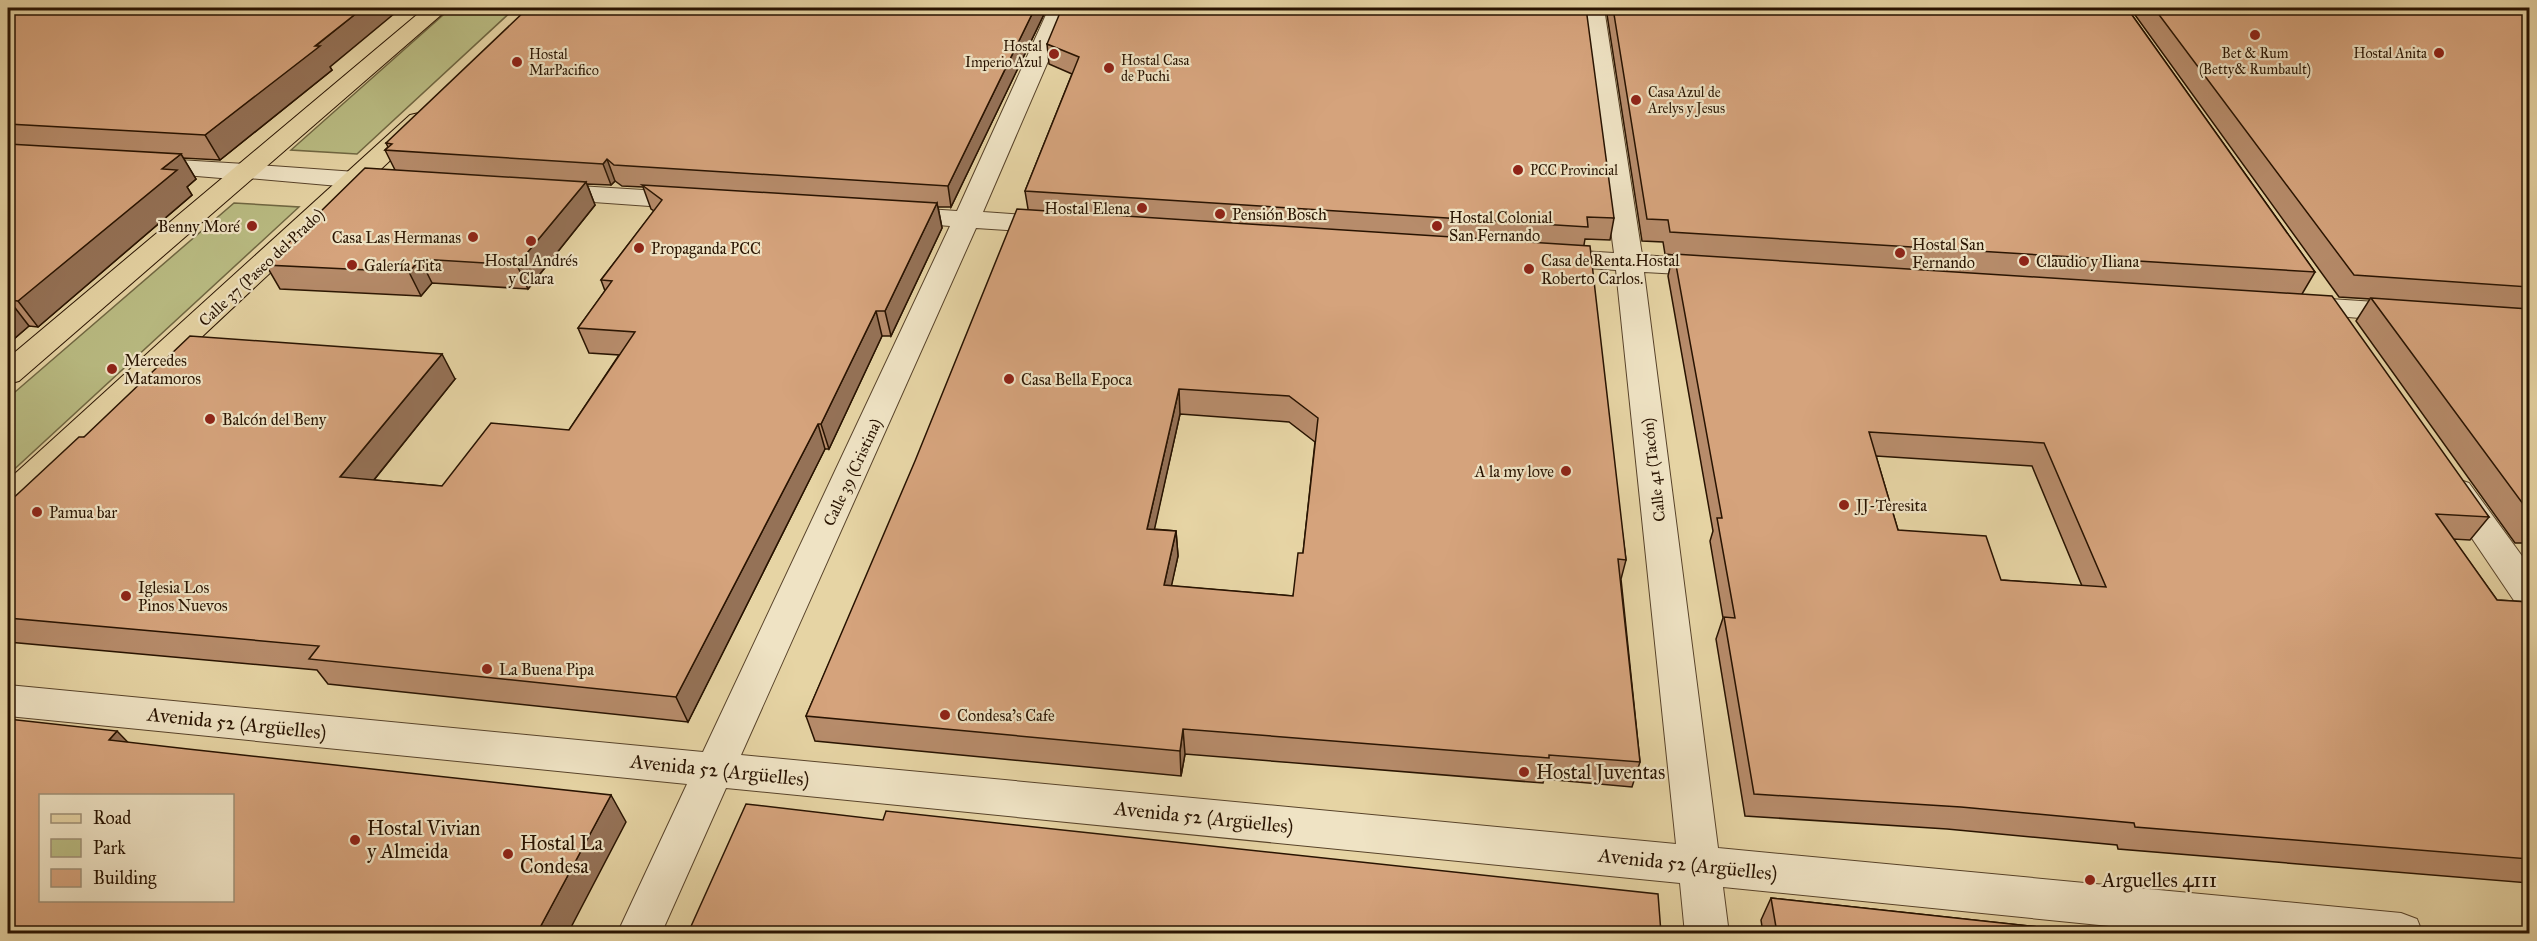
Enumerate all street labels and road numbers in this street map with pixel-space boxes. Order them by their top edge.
street label: Calle 37 (Paseo del Prado) [195,204,329,331]
street label: Calle 39 (Cristina) [819,415,887,529]
street label: Calle 41 (Tacón) [1638,417,1670,523]
street label: Avenida 52 (Argüelles) [145,702,328,745]
street label: Avenida 52 (Argüelles) [628,749,811,792]
street label: Avenida 52 (Argüelles) [1112,796,1295,839]
street label: Avenida 52 (Argüelles) [1596,843,1779,886]

